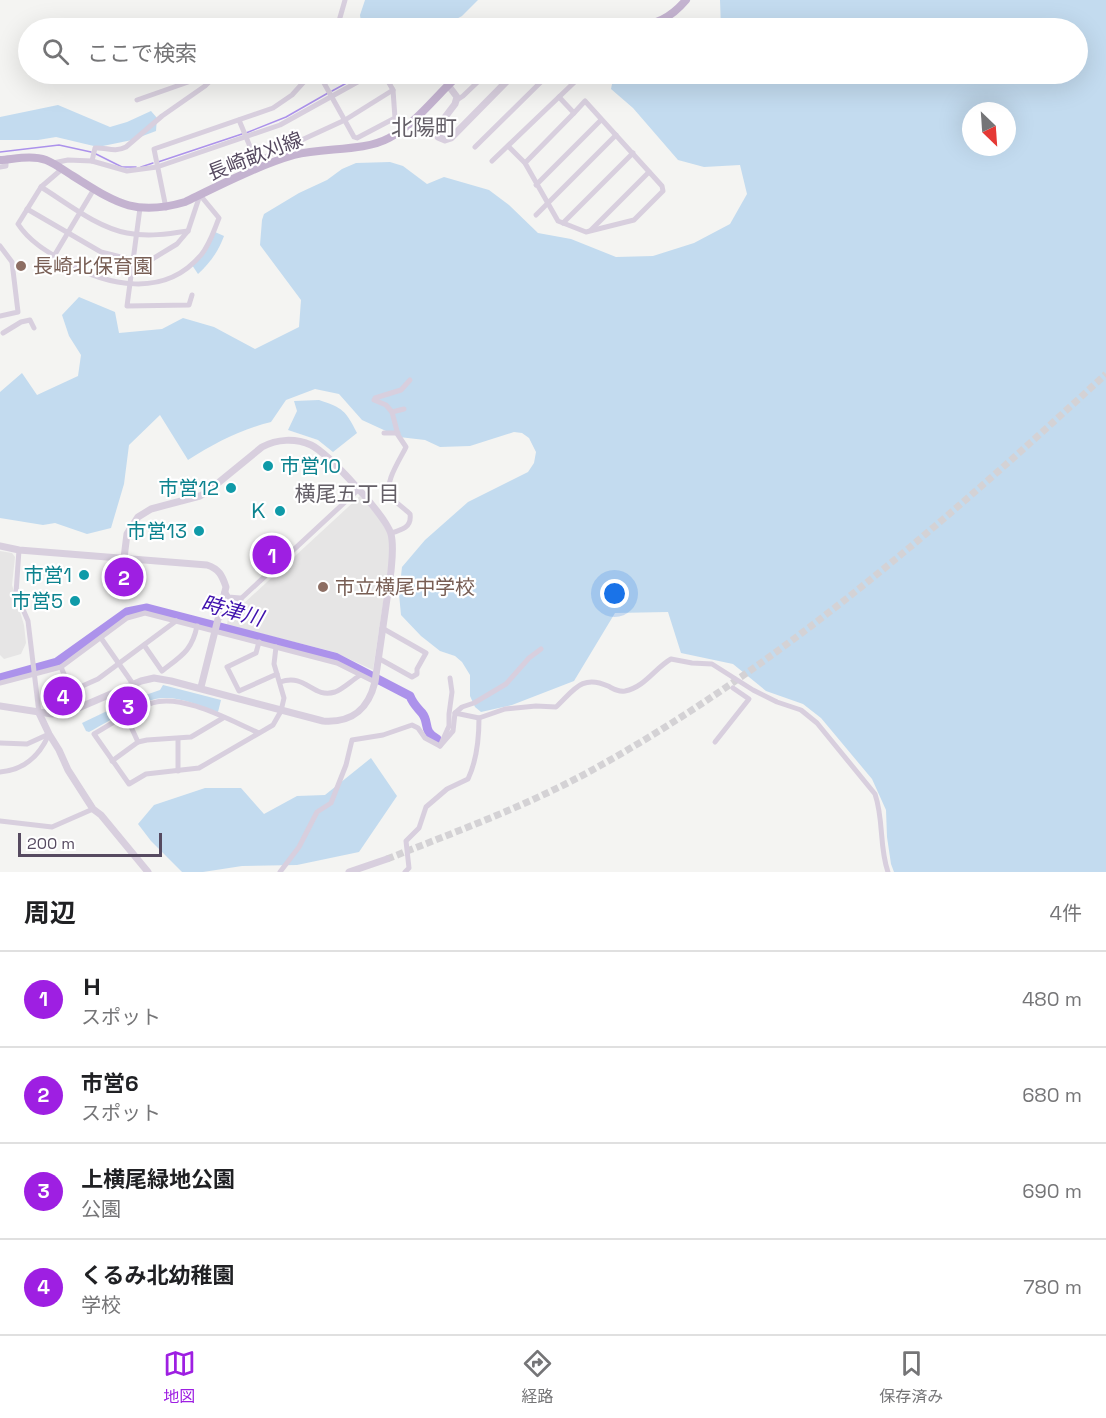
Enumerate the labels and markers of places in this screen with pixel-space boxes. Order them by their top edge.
place label: 長崎北保育園 [33,253,153,279]
marker: 長崎北保育園 [14,259,28,273]
place label: 市営10 [280,453,341,479]
marker: 市営10 [261,459,275,473]
place label: 市営12 [159,475,219,501]
marker: 市営12 [224,481,238,495]
place label: Ｋ [248,498,268,524]
marker: Ｋ [273,504,287,518]
place label: 市営13 [127,518,187,544]
marker: 市営13 [192,524,206,538]
pin: 1 [252,532,292,578]
pin: 2 [104,554,144,600]
place label: 市営1 [24,562,72,588]
marker: 市営1 [77,568,91,582]
place label: 市立横尾中学校 [335,574,475,600]
marker: 市立横尾中学校 [316,580,330,594]
place label: 市営5 [11,588,63,614]
marker: 市営5 [68,594,82,608]
pin: 4 [44,674,82,718]
pin: 3 [108,684,148,728]

